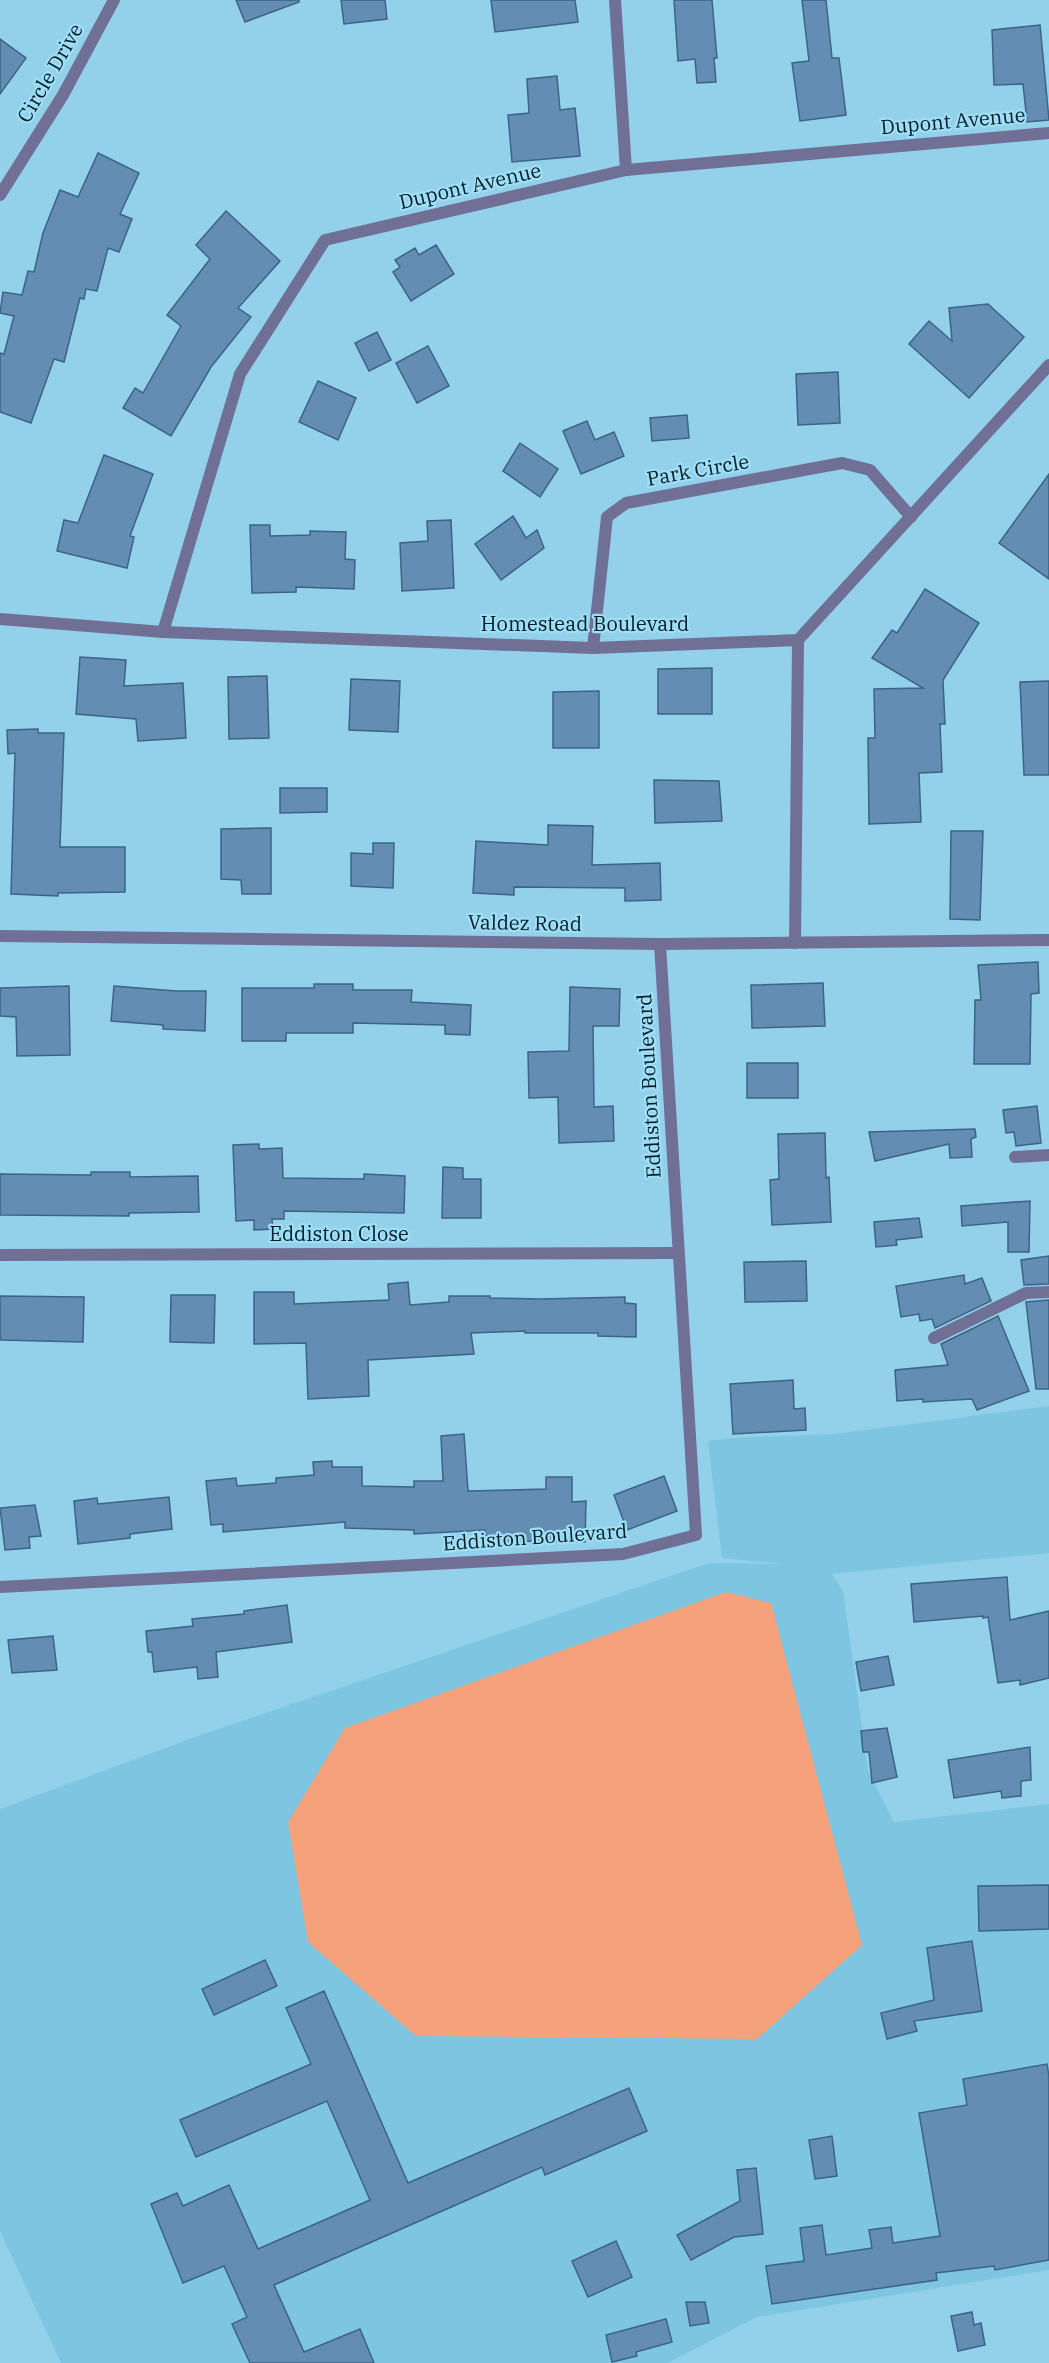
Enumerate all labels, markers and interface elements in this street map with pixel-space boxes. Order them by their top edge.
street label: Circle Drive [10,18,89,127]
street label: Dupont Avenue [880,101,1026,140]
street label: Dupont Avenue [396,156,544,215]
street label: Park Circle [645,447,751,492]
street label: Homestead Boulevard [481,610,689,637]
street label: Valdez Road [468,908,582,937]
street label: Eddiston Boulevard [630,993,667,1179]
street label: Eddiston Close [269,1220,409,1247]
street label: Eddiston Boulevard [442,1517,628,1556]

